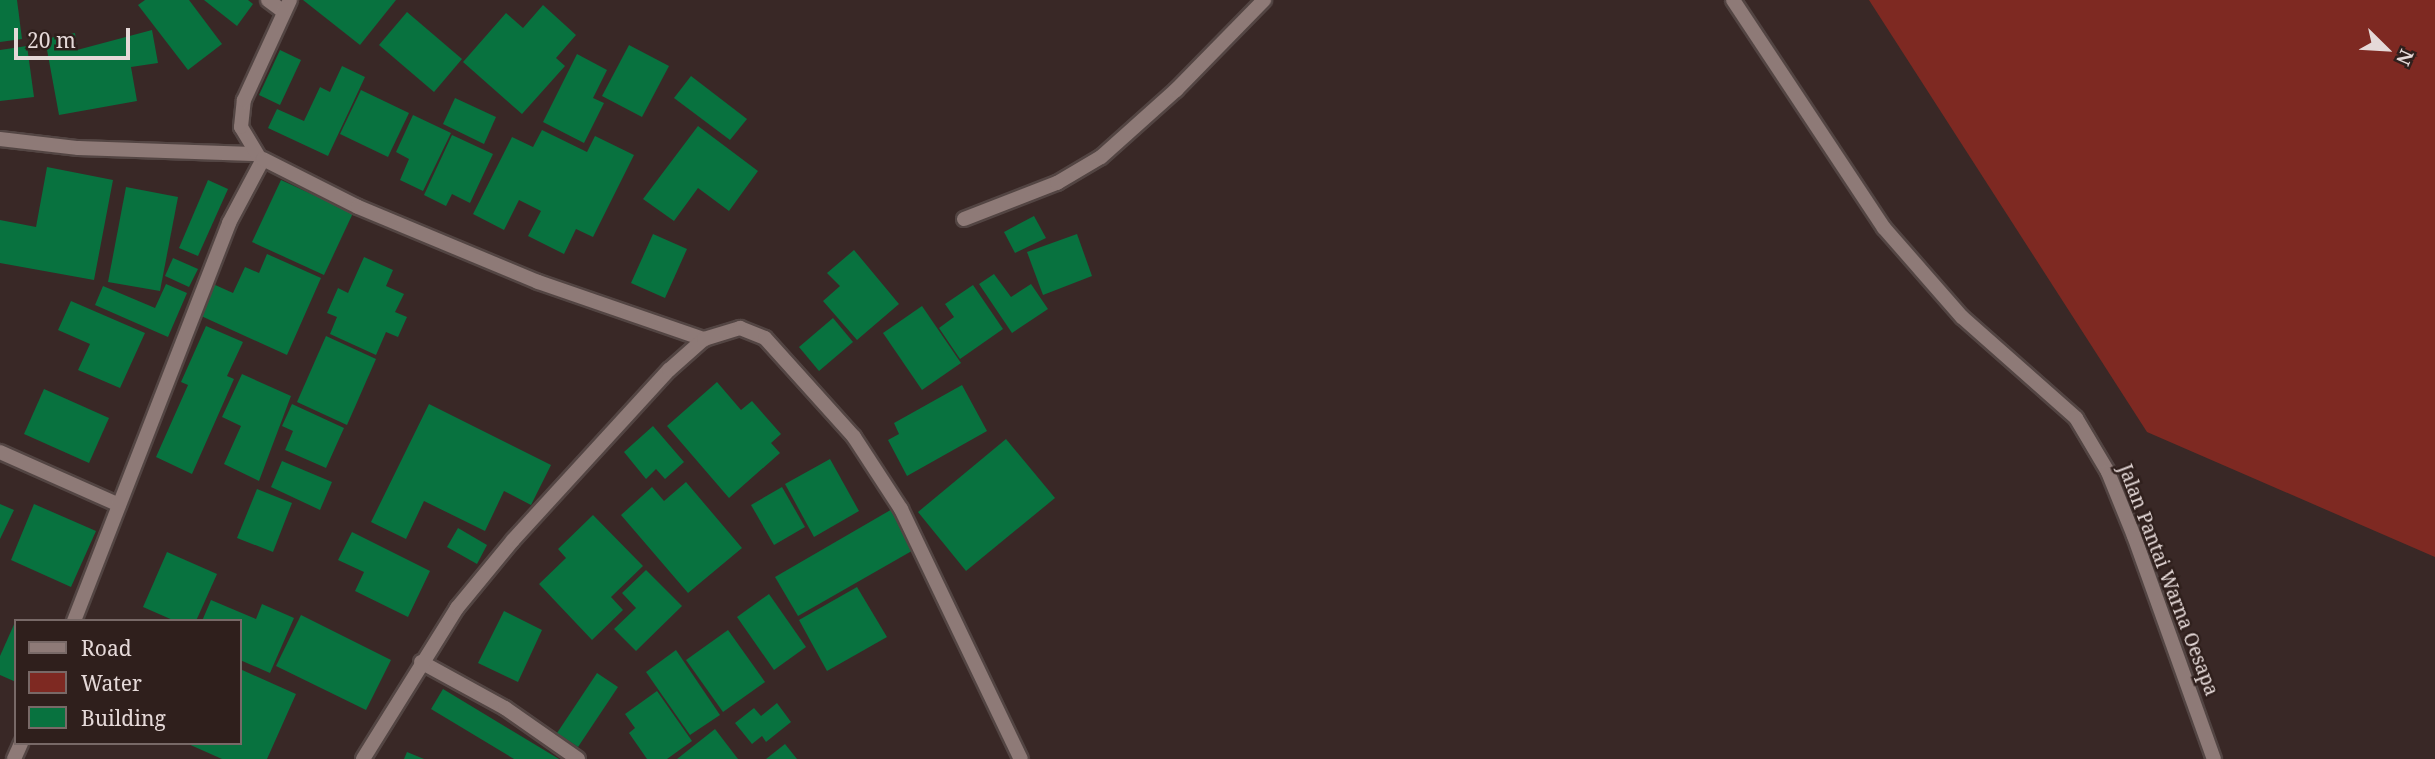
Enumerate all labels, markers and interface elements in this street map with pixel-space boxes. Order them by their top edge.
scale bar [18,14,133,58]
north arrow [2351,14,2421,84]
text: 20 m [27,26,76,54]
text: N [2390,45,2420,70]
street label: Jalan Pantai Warna Oesapa [2113,461,2223,699]
legend [14,619,242,745]
text: Road [81,634,132,662]
text: Water [81,669,142,697]
text: Building [81,704,166,732]

